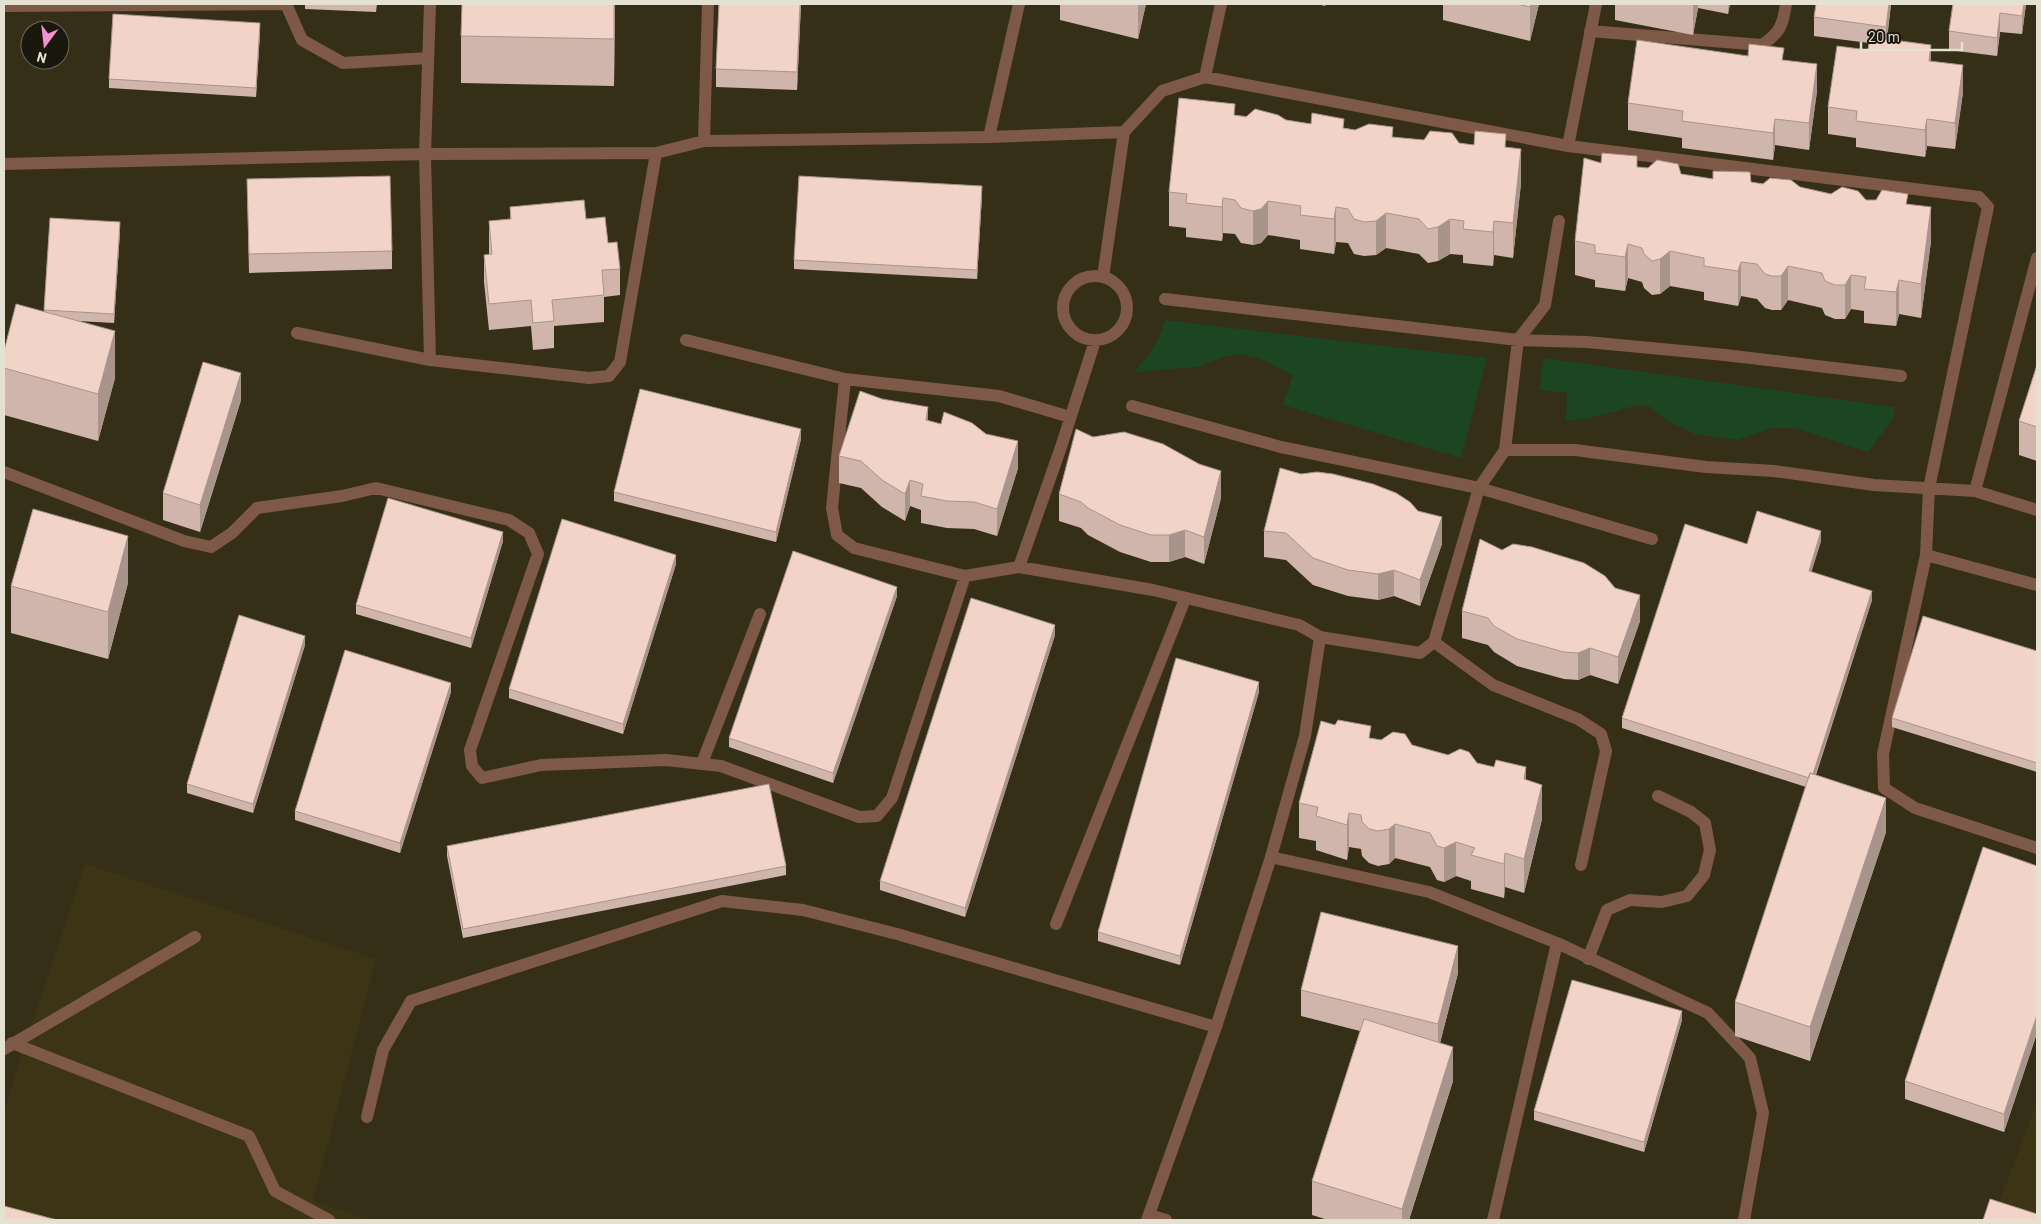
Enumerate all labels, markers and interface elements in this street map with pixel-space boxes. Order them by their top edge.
north arrow [20,20,70,70]
scale bar [1861,20,1962,52]
text: 20 m [1868,27,1900,45]
text: N [35,49,48,67]

